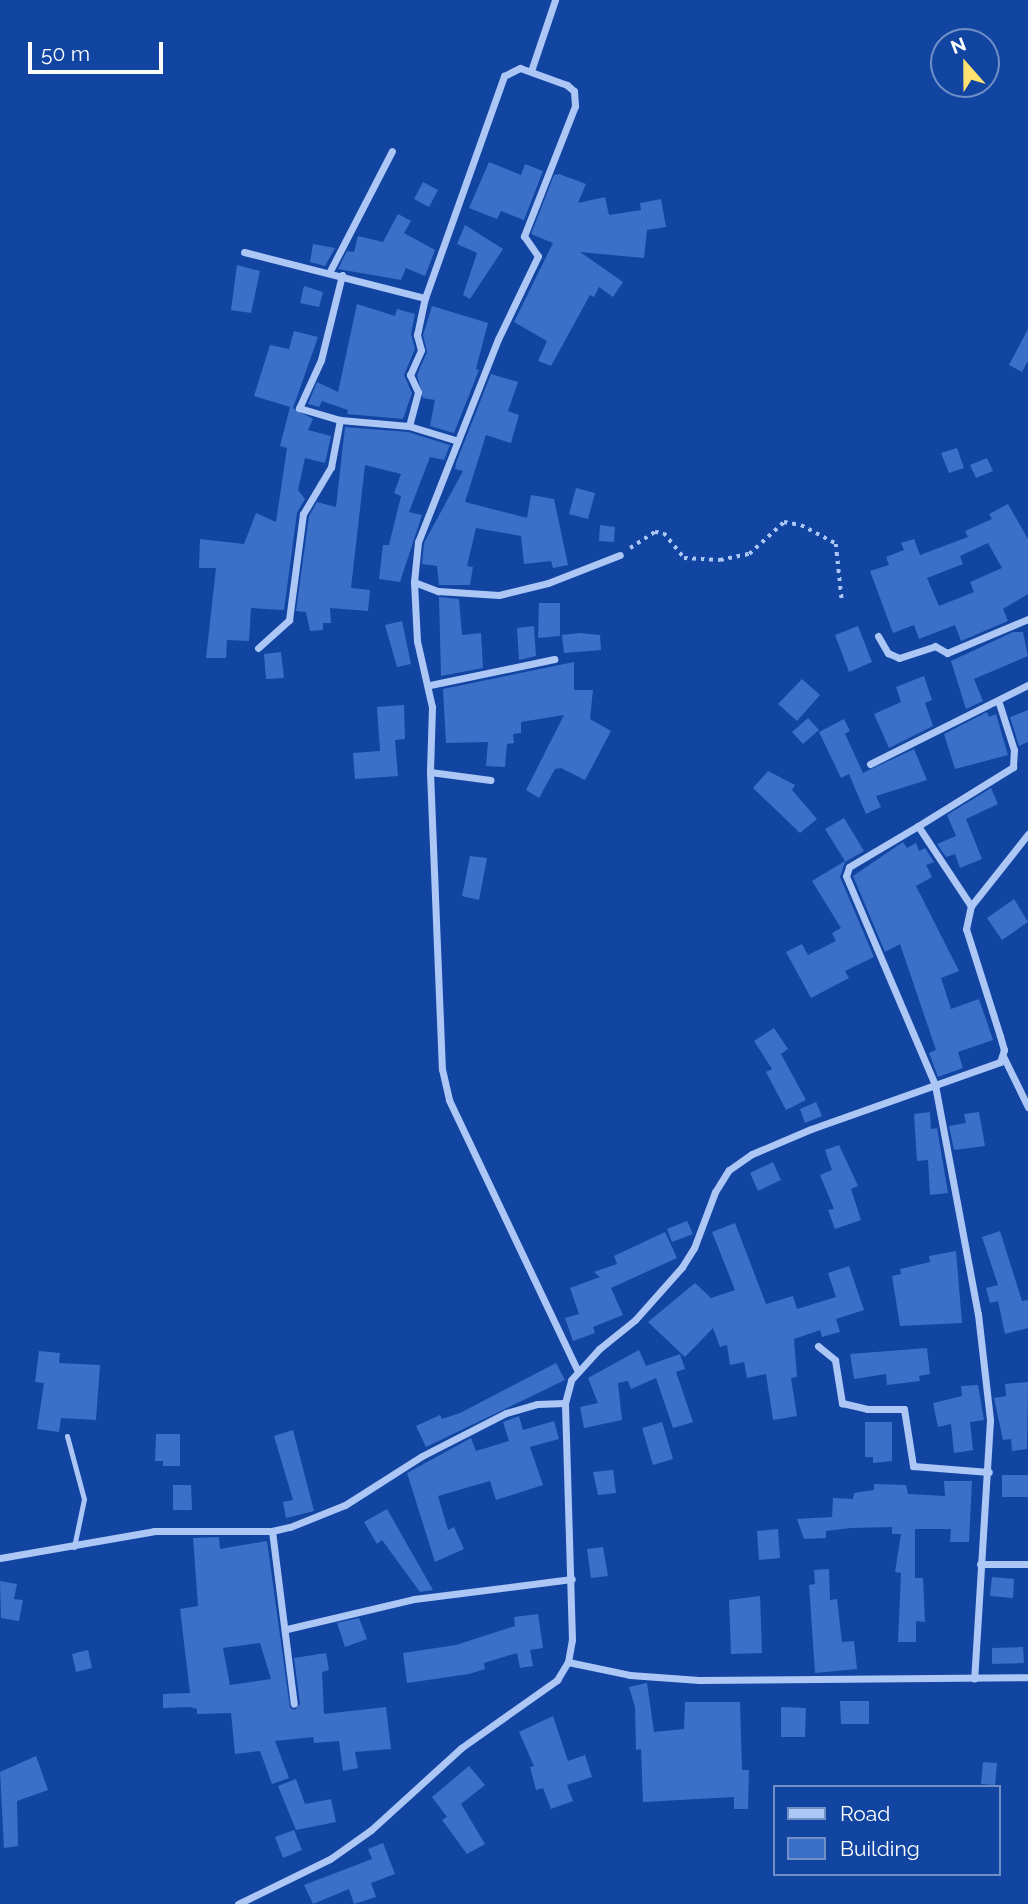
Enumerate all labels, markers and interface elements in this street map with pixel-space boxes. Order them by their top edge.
scale bar [32,28,166,72]
north arrow [930,28,1000,98]
text: N [947,32,969,58]
text: 50 m [41,41,90,66]
legend [772,1785,1000,1876]
text: Road [840,1801,890,1826]
text: Building [840,1836,920,1861]

